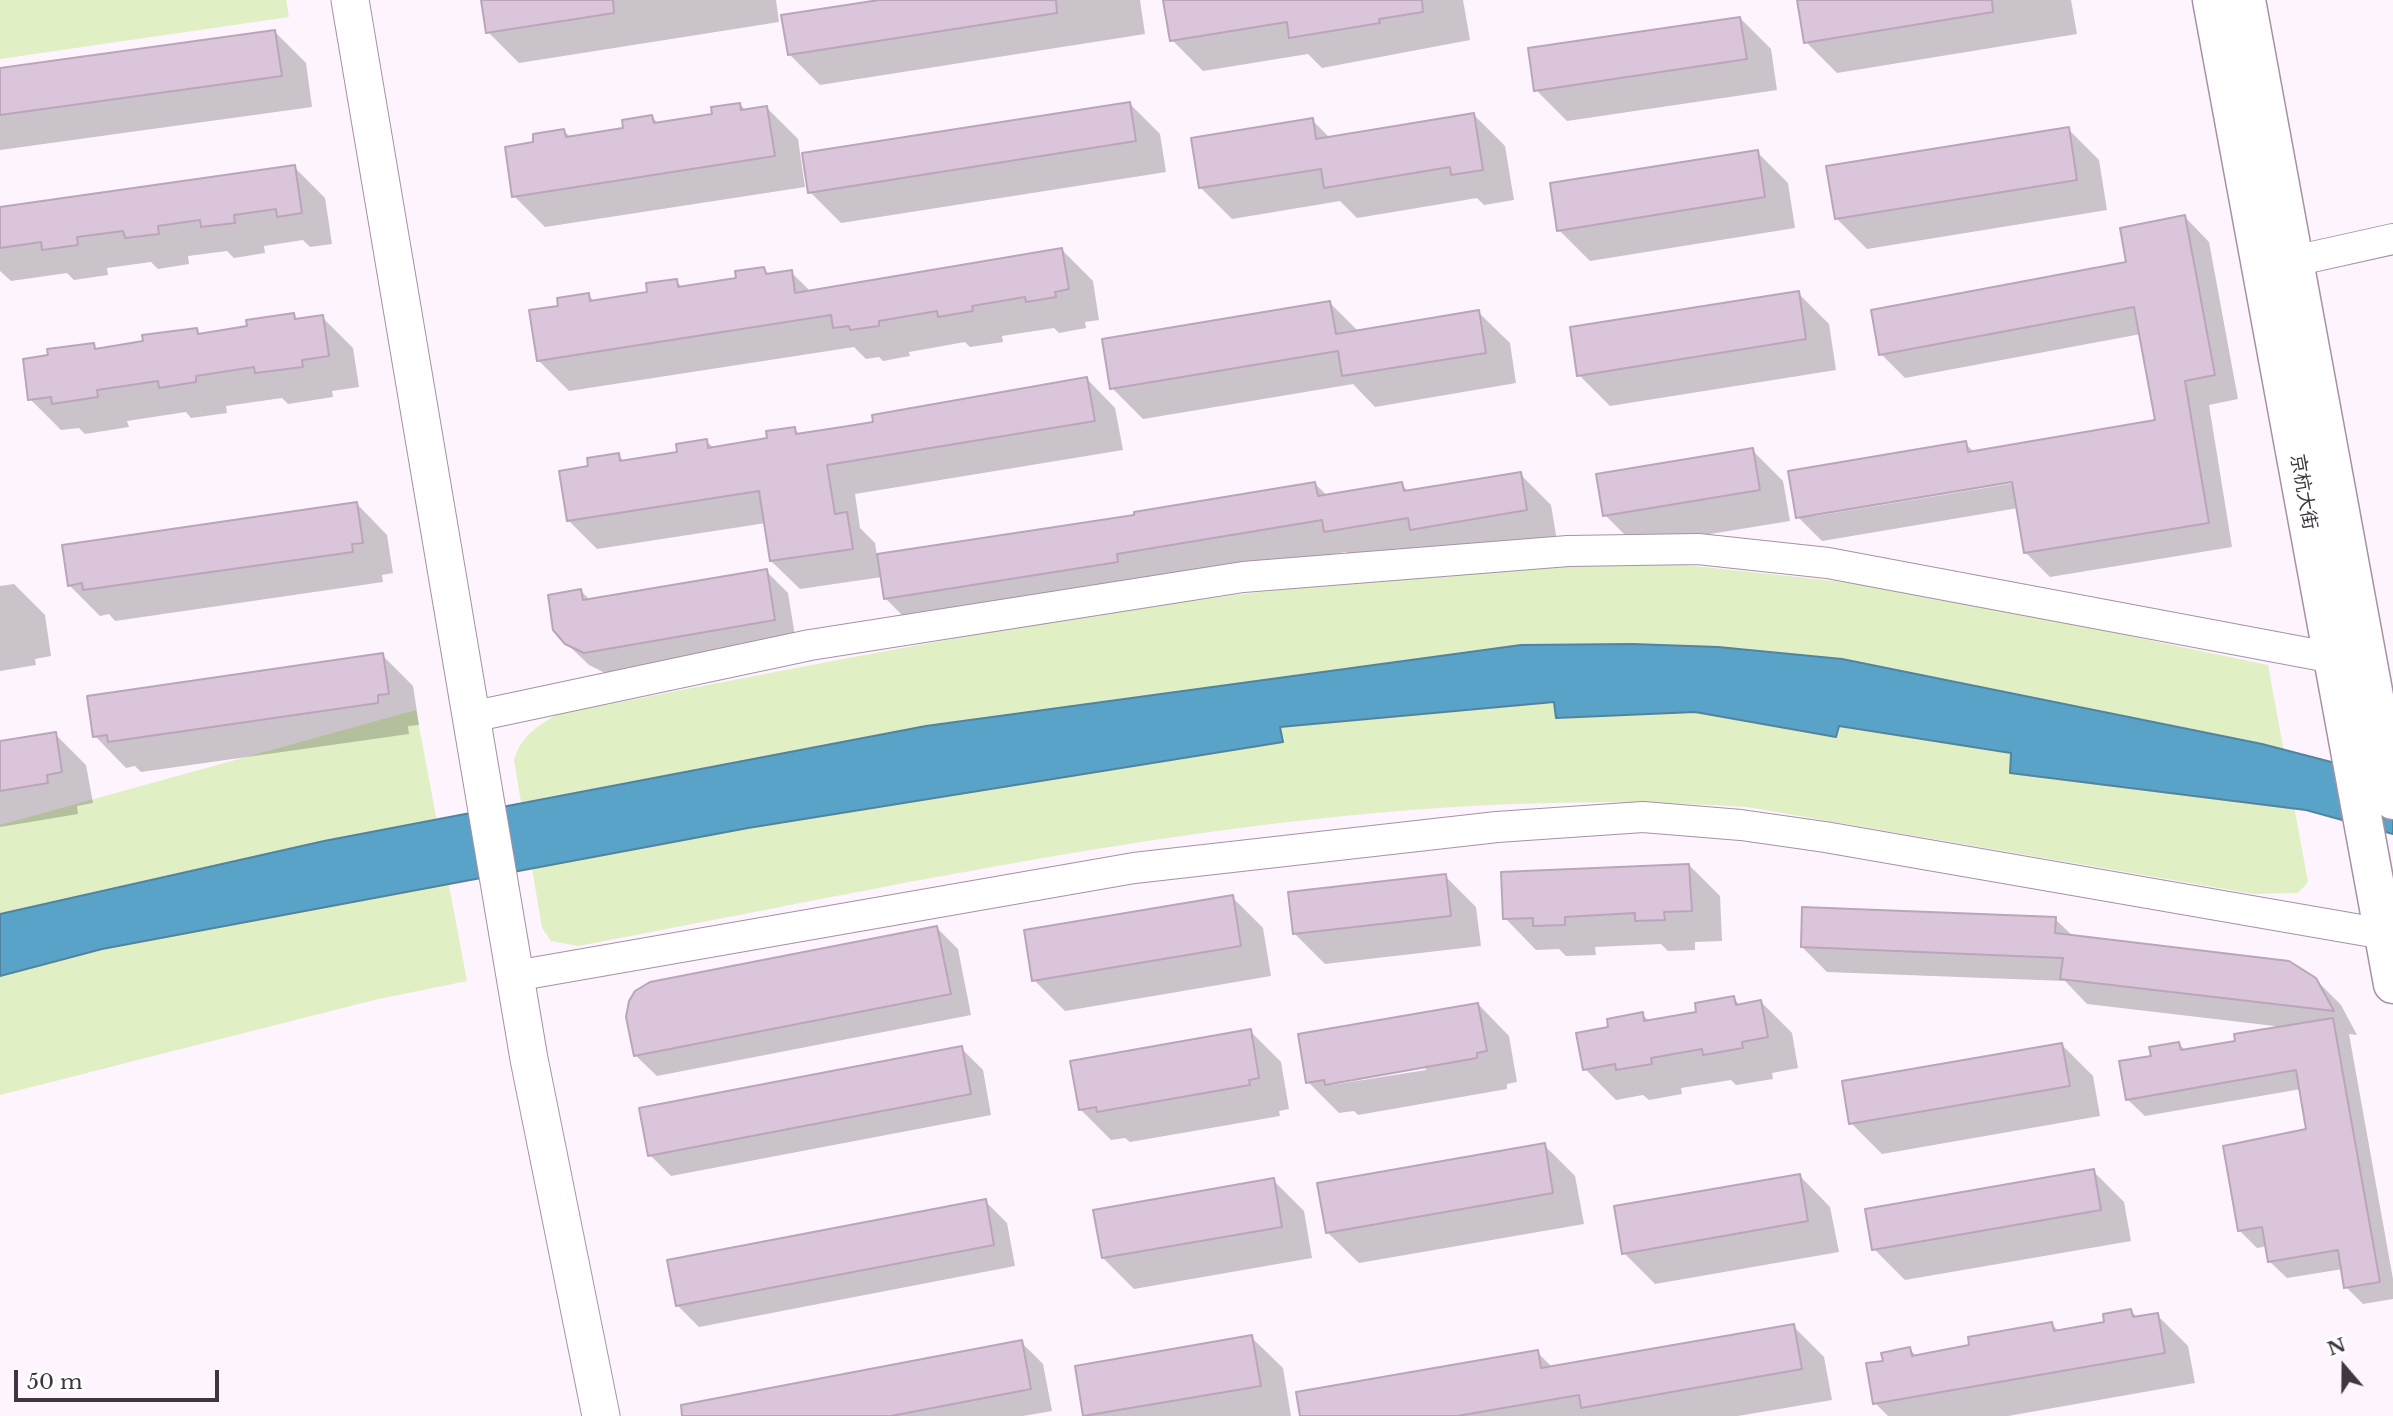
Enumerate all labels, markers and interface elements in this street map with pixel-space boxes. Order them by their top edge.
street label: 京杭大街 [2285,453,2321,531]
north arrow [2309,1332,2379,1402]
text: N [2324,1333,2349,1361]
scale bar [18,1356,222,1400]
text: 50 m [27,1369,82,1395]

